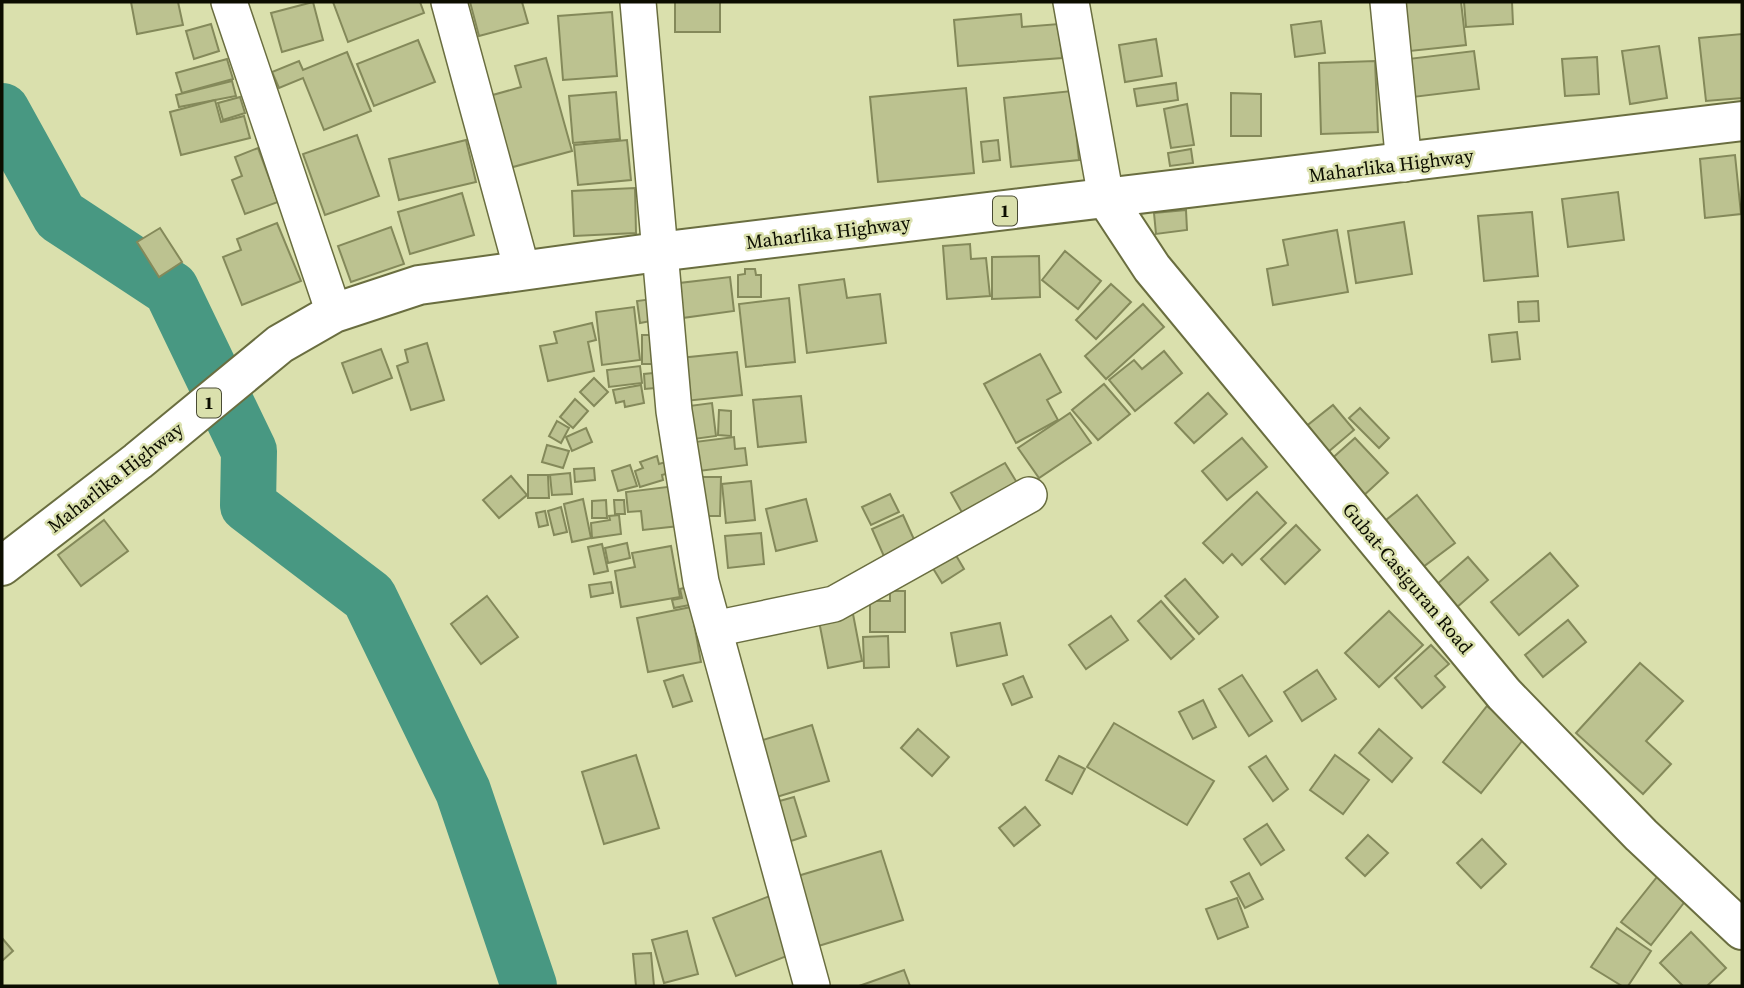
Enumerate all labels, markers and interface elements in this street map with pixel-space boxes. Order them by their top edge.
street label: Maharlika Highway [1307,142,1475,188]
road number: 1 [993,196,1017,226]
street label: Maharlika Highway [744,209,912,255]
road number: 1 [197,388,221,418]
street label: Maharlika Highway [42,416,188,538]
street label: Gubat-Casiguran Road [1337,497,1479,659]

